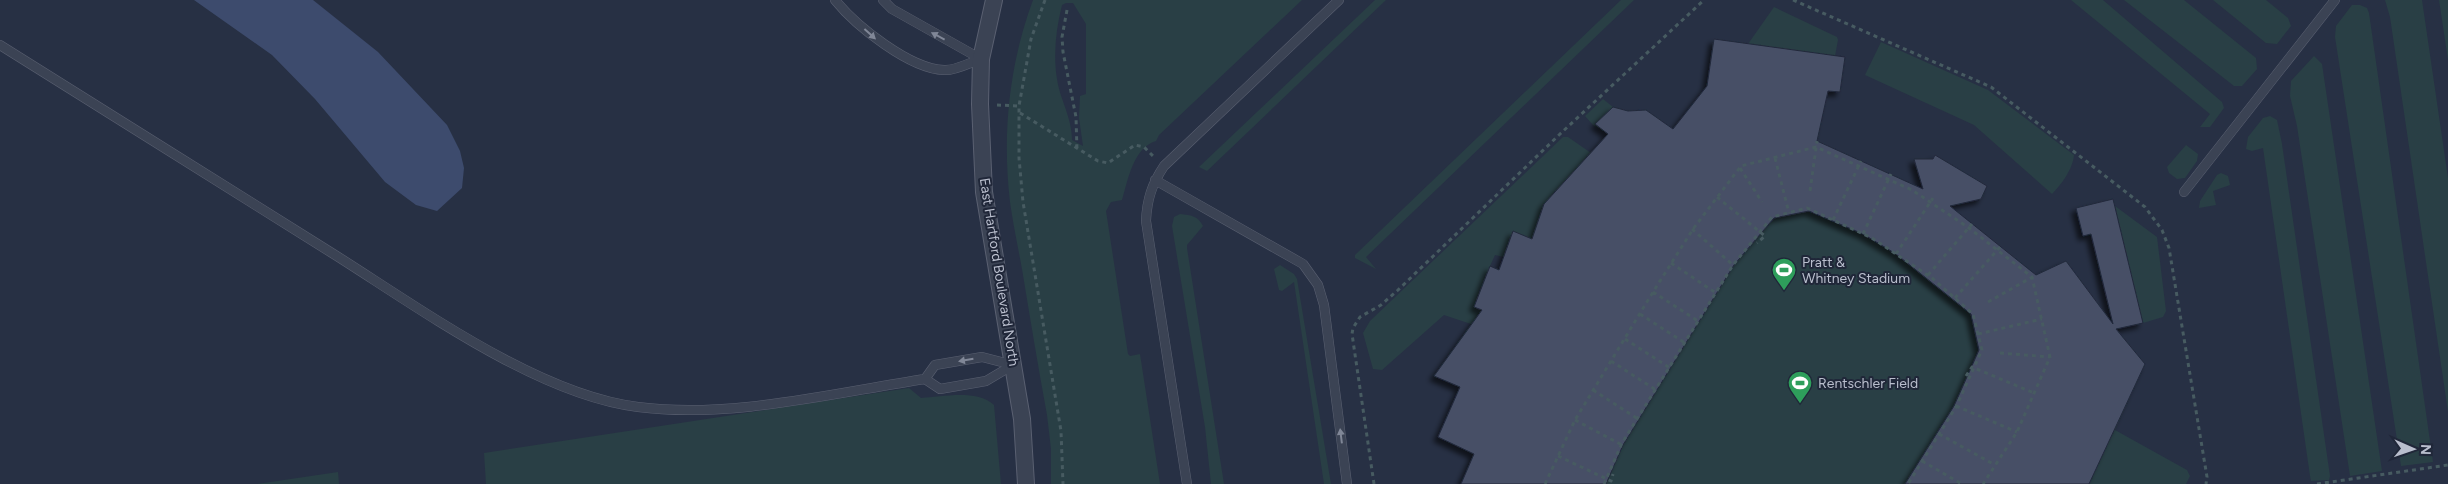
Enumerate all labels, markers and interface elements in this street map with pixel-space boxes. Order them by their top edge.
one-way arrow [864,28,876,40]
one-way arrow [931,32,946,40]
street label: East Hartford Boulevard North [976,177,1022,368]
place label: Pratt & Whitney Stadium [1802,254,1910,287]
sports icon: Pratt & Whitney Stadium [1771,257,1797,291]
one-way arrow [957,356,973,364]
sports icon: Rentschler Field [1787,370,1813,404]
place label: Rentschler Field [1818,375,1918,392]
north arrow [2388,424,2438,474]
one-way arrow [1337,427,1345,443]
text: N [2417,444,2434,455]

